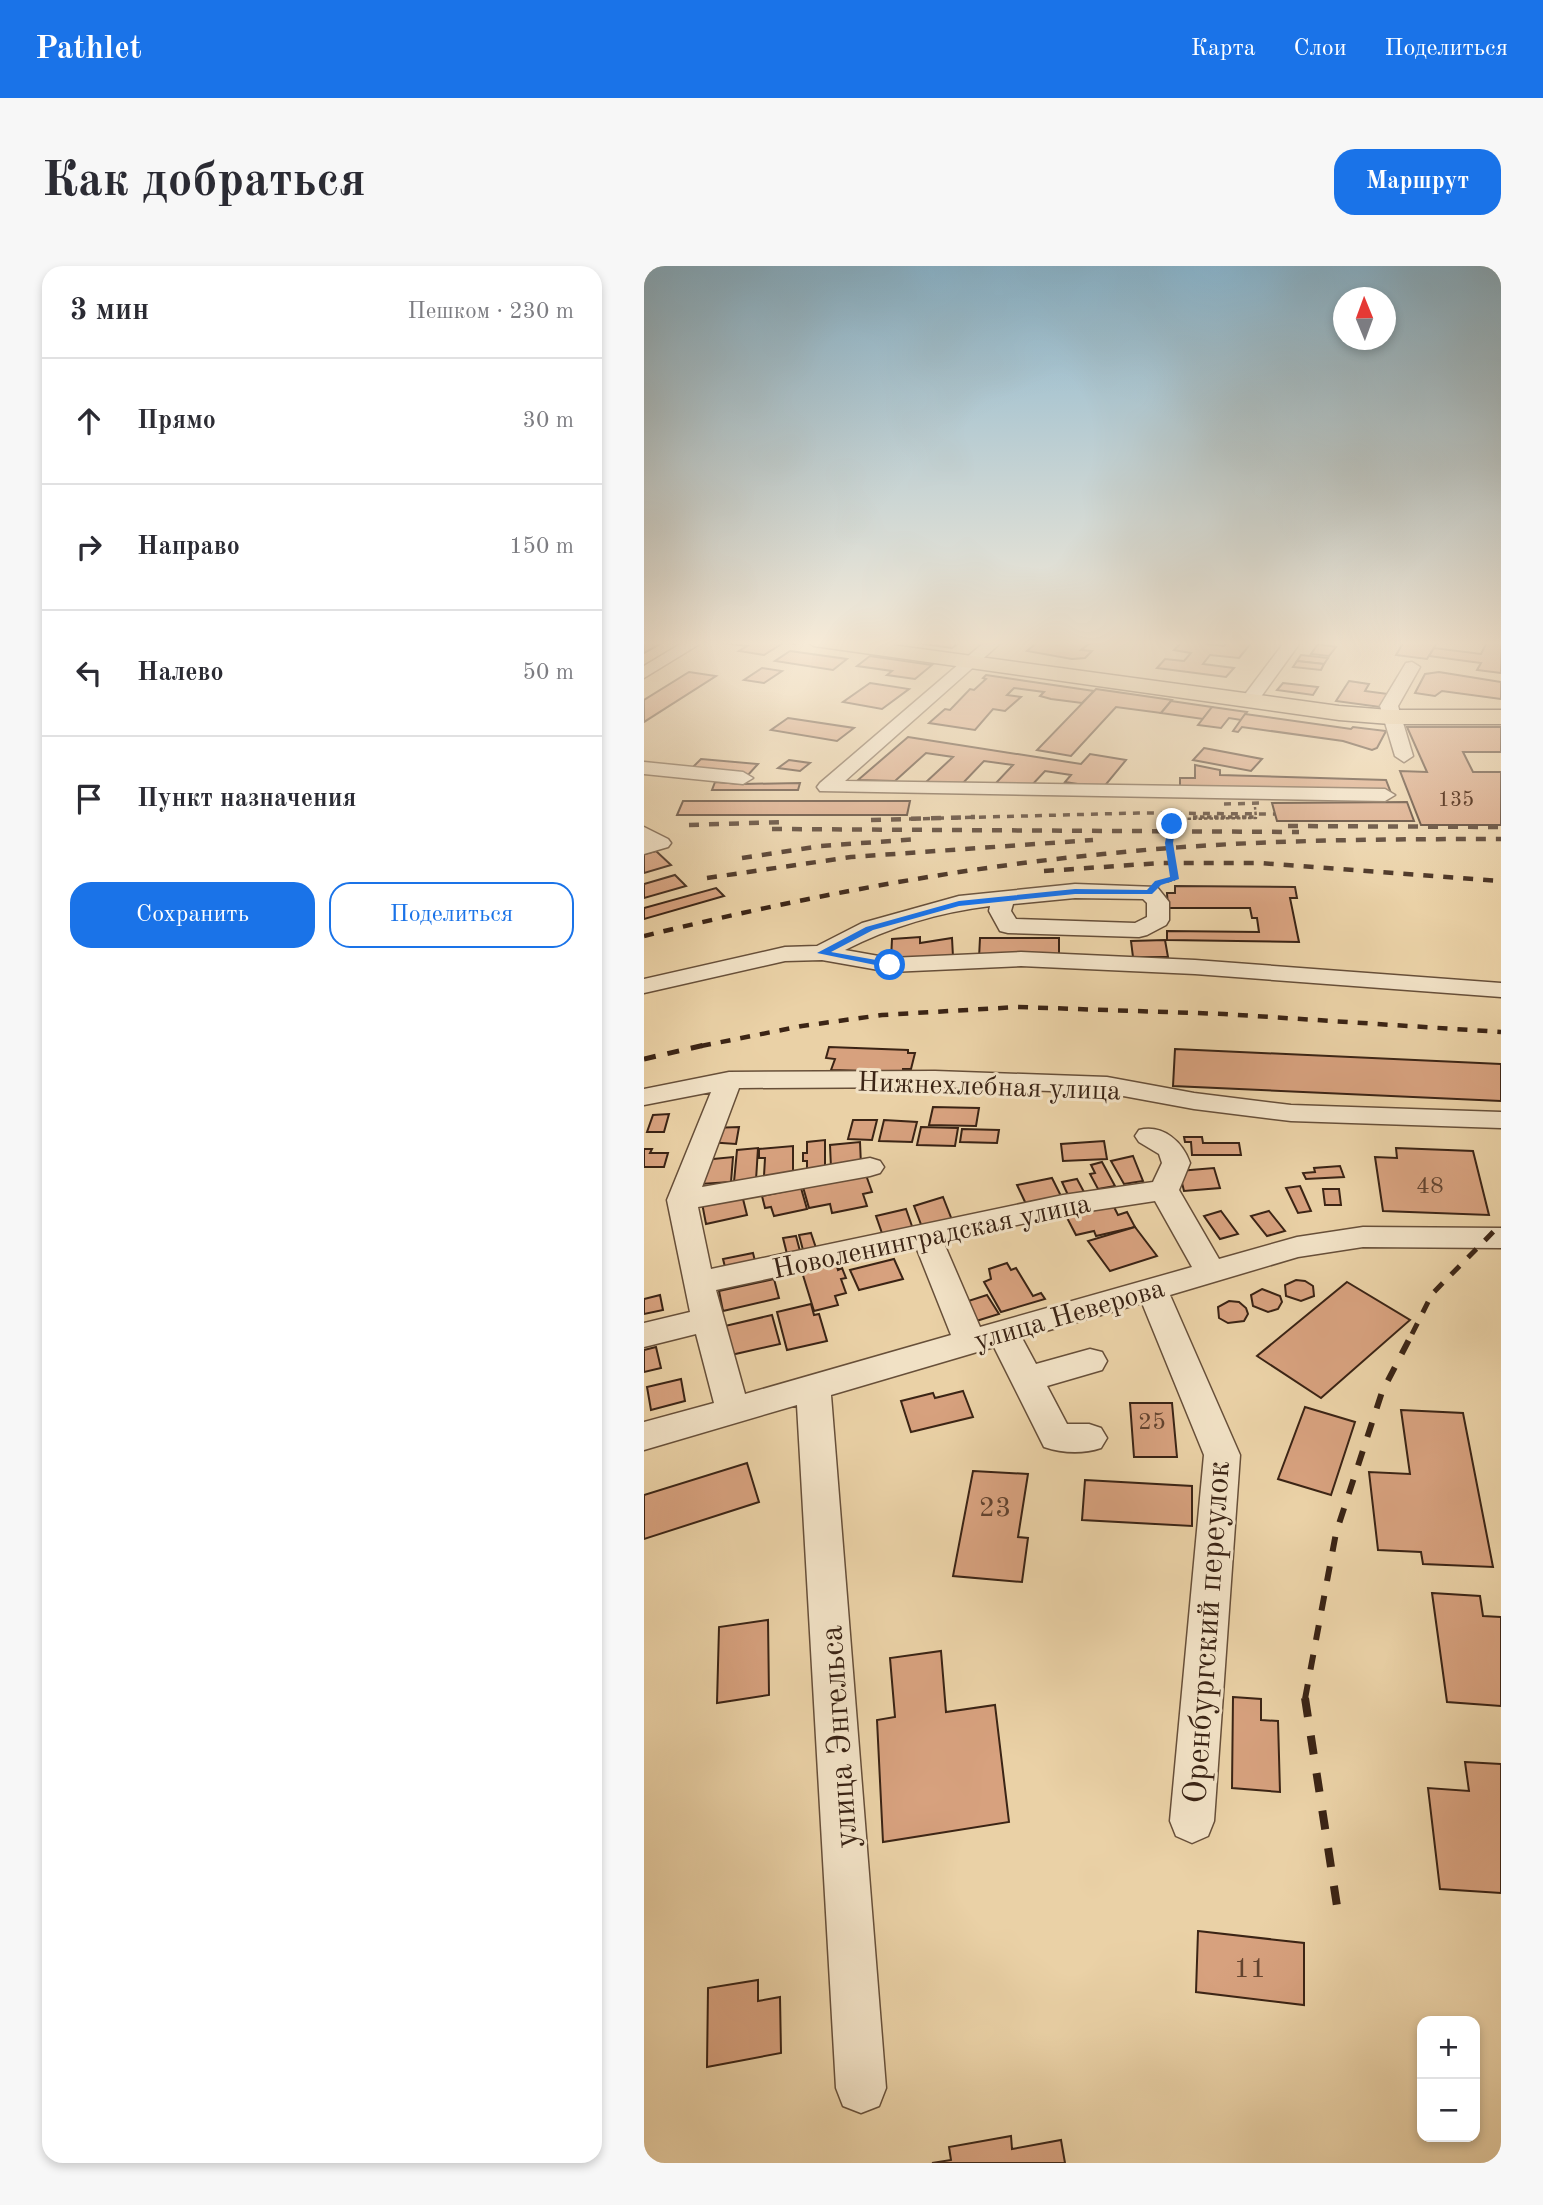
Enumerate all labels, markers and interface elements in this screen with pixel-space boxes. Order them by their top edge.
text: Pathlet [35,33,142,66]
text: Карта [1191,37,1256,61]
text: Слои [1294,37,1347,61]
text: Поделиться [1385,37,1508,61]
button: Маршрут [1334,149,1501,215]
text: Как добраться [42,158,366,207]
north arrow [1333,287,1396,350]
text: 3 мин [70,296,149,326]
text: Пешком · 230 m [408,300,574,323]
icon: ahead [70,402,108,440]
text: Прямо [137,408,216,434]
text: 30 m [523,409,574,432]
icon: right [70,528,108,566]
text: Направо [137,534,240,560]
text: 150 m [509,535,574,558]
icon: left [70,654,108,692]
text: Налево [137,660,224,686]
text: 50 m [523,661,574,684]
icon: arrive [70,780,108,818]
text: Пункт назначения [137,786,356,812]
house number: 135 [1438,790,1474,811]
route end [1156,808,1187,839]
button: Сохранить [70,882,315,948]
button: Поделиться [329,882,574,948]
route start [874,949,905,980]
street label: Нижнехлебная улица [856,1069,1122,1107]
house number: 48 [1416,1175,1444,1199]
street label: Новоленинградская улица [770,1190,1093,1285]
street label: улица Неверова [972,1275,1168,1356]
house number: 25 [1138,1411,1166,1435]
street label: Оренбургский переулок [1180,1460,1237,1805]
house number: 23 [979,1495,1011,1523]
street label: улица Энгельса [816,1624,865,1849]
house number: 11 [1234,1956,1266,1984]
map controls [1417,2016,1480,2142]
button: + [1417,2016,1480,2079]
button: − [1417,2079,1480,2142]

